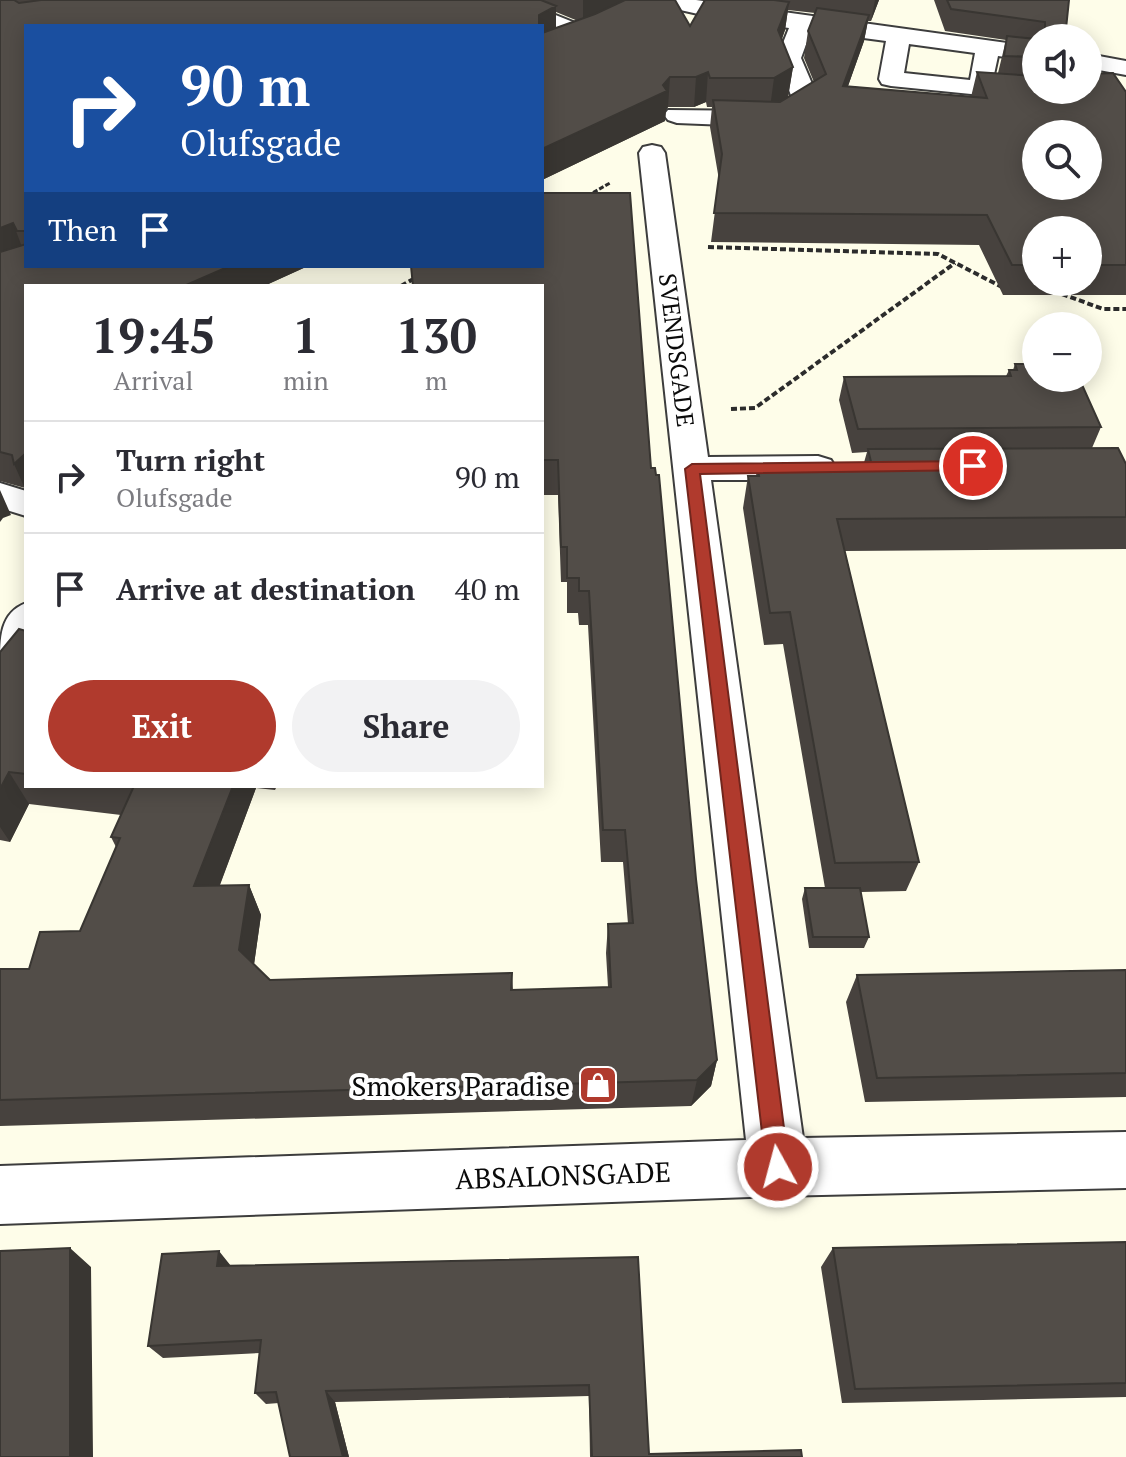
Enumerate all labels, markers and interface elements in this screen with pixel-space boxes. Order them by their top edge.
map controls [1022,24,1102,392]
button: sound [1022,24,1102,104]
text: 90 m [180,48,310,122]
icon: right [48,56,152,160]
text: Olufsgade [180,119,341,166]
button: search [1022,120,1102,200]
icon: arrive [133,208,177,252]
text: Then [48,210,117,250]
button: + [1022,216,1102,296]
street label: SVENDSGADE [652,271,702,429]
text: 19:45 [91,303,216,367]
text: 1 [292,303,319,367]
text: 130 [396,303,477,367]
button: − [1022,312,1102,392]
text: Arrival [114,363,193,397]
text: min [283,363,329,397]
text: m [425,363,448,397]
pin [939,432,1007,500]
text: Turn right [116,440,265,480]
icon: arrive [951,444,995,488]
icon: right [48,455,92,499]
text: 90 m [455,457,520,497]
text: Olufsgade [116,480,232,514]
icon: arrive [48,567,92,611]
text: Arrive at destination [116,569,415,609]
text: 40 m [455,569,520,609]
button: Exit [48,680,276,772]
button: Share [292,680,520,772]
shop icon: Smokers Paradise [577,1064,619,1106]
place label: Smokers Paradise [352,1067,570,1104]
position arrow [736,1125,820,1209]
street label: ABSALONSGADE [454,1153,672,1197]

